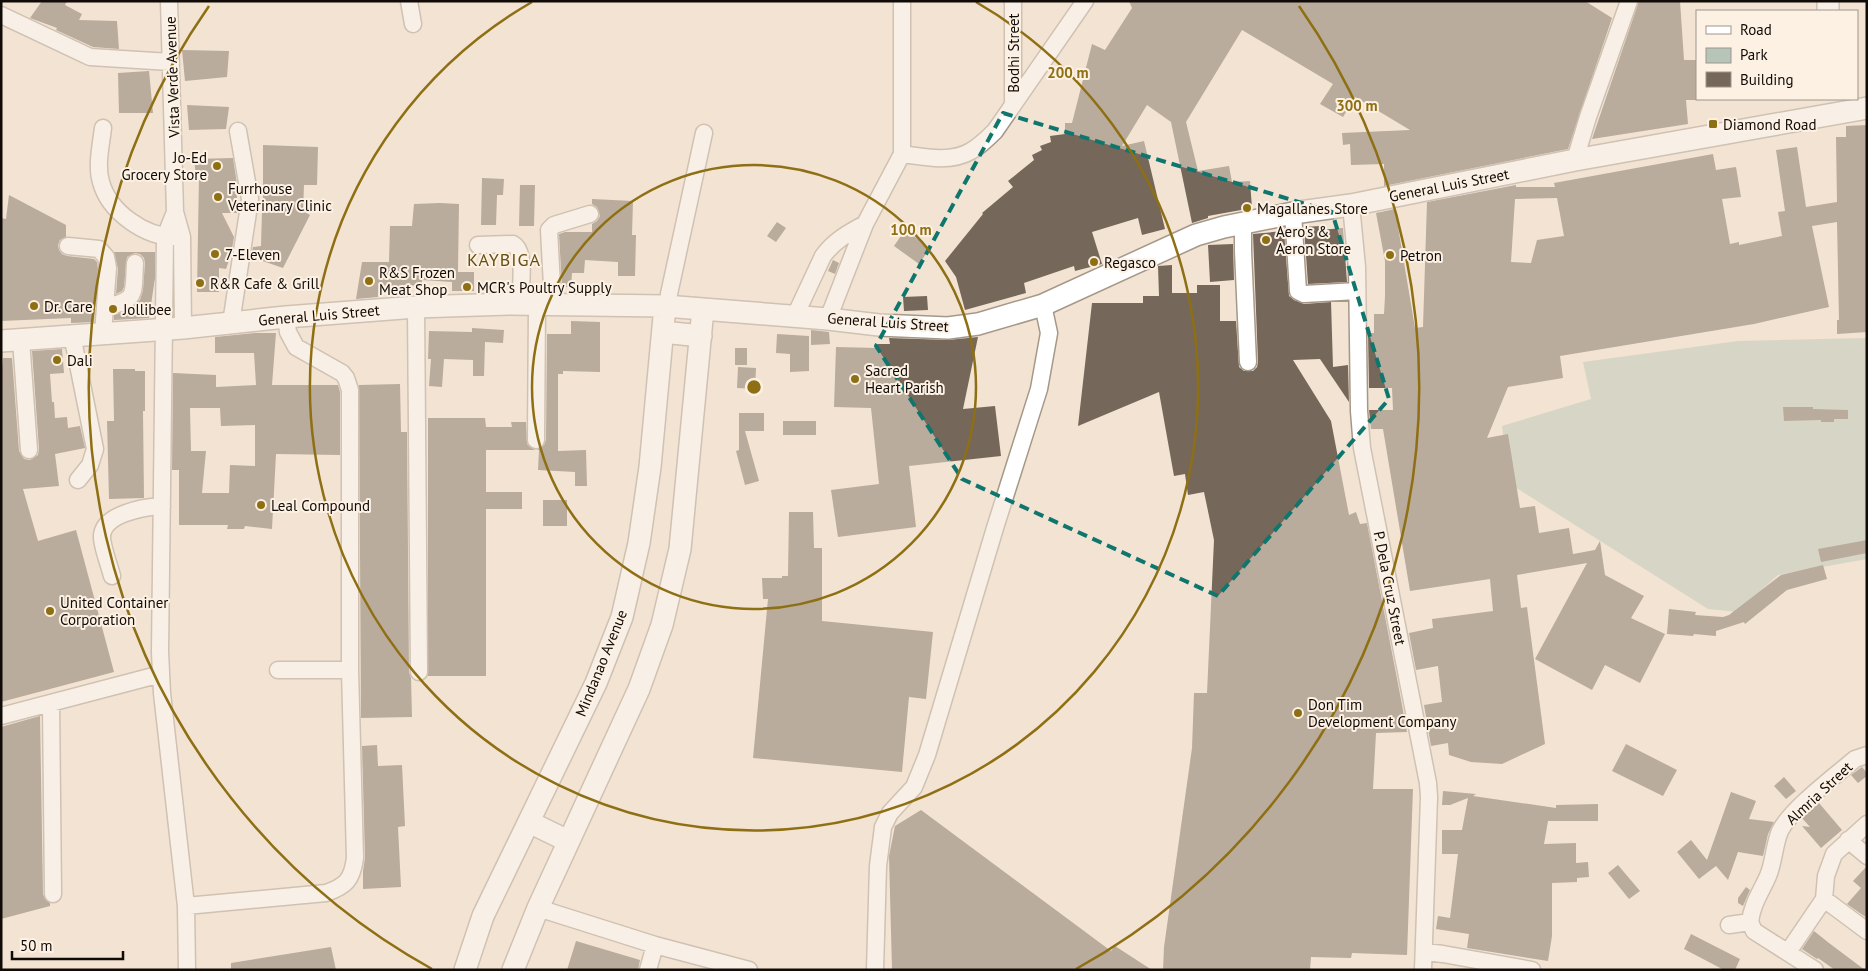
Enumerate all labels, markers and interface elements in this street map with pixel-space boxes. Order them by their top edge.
legend [1696,10,1858,100]
street label: Bodhi Street [1004,13,1023,93]
street label: Vista Verde Avenue [160,16,184,139]
text: Road [1740,20,1772,39]
text: Park [1740,45,1768,64]
text: 200 m [1047,63,1089,82]
text: Building [1740,70,1794,89]
text: 300 m [1336,96,1378,115]
place label: Diamond Road [1723,115,1817,134]
marker: Diamond Road [1707,118,1719,130]
place label: Jo-Ed Grocery Store [121,148,207,184]
marker: Jo-Ed Grocery Store [211,160,223,172]
street label: General Luis Street [1387,164,1511,206]
place label: Furrhouse Veterinary Clinic [227,179,332,215]
marker: Furrhouse Veterinary Clinic [212,191,224,203]
place label: Magallanes Store [1257,199,1368,218]
marker: Magallanes Store [1241,202,1253,214]
text: 100 m [890,220,932,239]
place label: Aero's & Aeron Store [1276,222,1351,258]
marker: Aero's & Aeron Store [1260,234,1272,246]
place label: 7-Eleven [225,245,280,264]
place label: Petron [1400,246,1442,265]
marker: 7-Eleven [209,248,221,260]
district label: KAYBIGA [467,248,541,271]
marker: Petron [1384,249,1396,261]
place label: Regasco [1104,253,1156,272]
marker: Regasco [1088,256,1100,268]
place label: R&S Frozen Meat Shop [379,263,455,299]
place label: R&R Cafe & Grill [210,274,320,293]
marker: R&S Frozen Meat Shop [363,275,375,287]
marker: R&R Cafe & Grill [194,277,206,289]
place label: MCR's Poultry Supply [477,278,612,297]
marker: MCR's Poultry Supply [461,281,473,293]
place label: Dr. Care [44,297,93,316]
marker: Dr. Care [28,300,40,312]
place label: Jollibee [122,300,171,319]
street label: General Luis Street [258,300,380,330]
marker: Jollibee [107,303,119,315]
street label: General Luis Street [827,308,949,336]
place label: Dali [67,351,93,370]
marker: Dali [51,354,63,366]
place label: Sacred Heart Parish [865,361,944,397]
marker: Sacred Heart Parish [849,373,861,385]
centre of rings [745,378,763,396]
place label: Leal Compound [271,496,370,515]
marker: Leal Compound [255,499,267,511]
street label: P. Dela Cruz Street [1370,529,1410,647]
place label: United Container Corporation [60,593,168,629]
marker: United Container Corporation [44,605,56,617]
street label: Mindanao Avenue [571,607,631,719]
place label: Don Tim Development Company [1308,695,1456,731]
marker: Don Tim Development Company [1292,707,1304,719]
street label: Almria Street [1782,757,1856,829]
scale bar [12,928,124,960]
text: 50 m [20,936,53,955]

